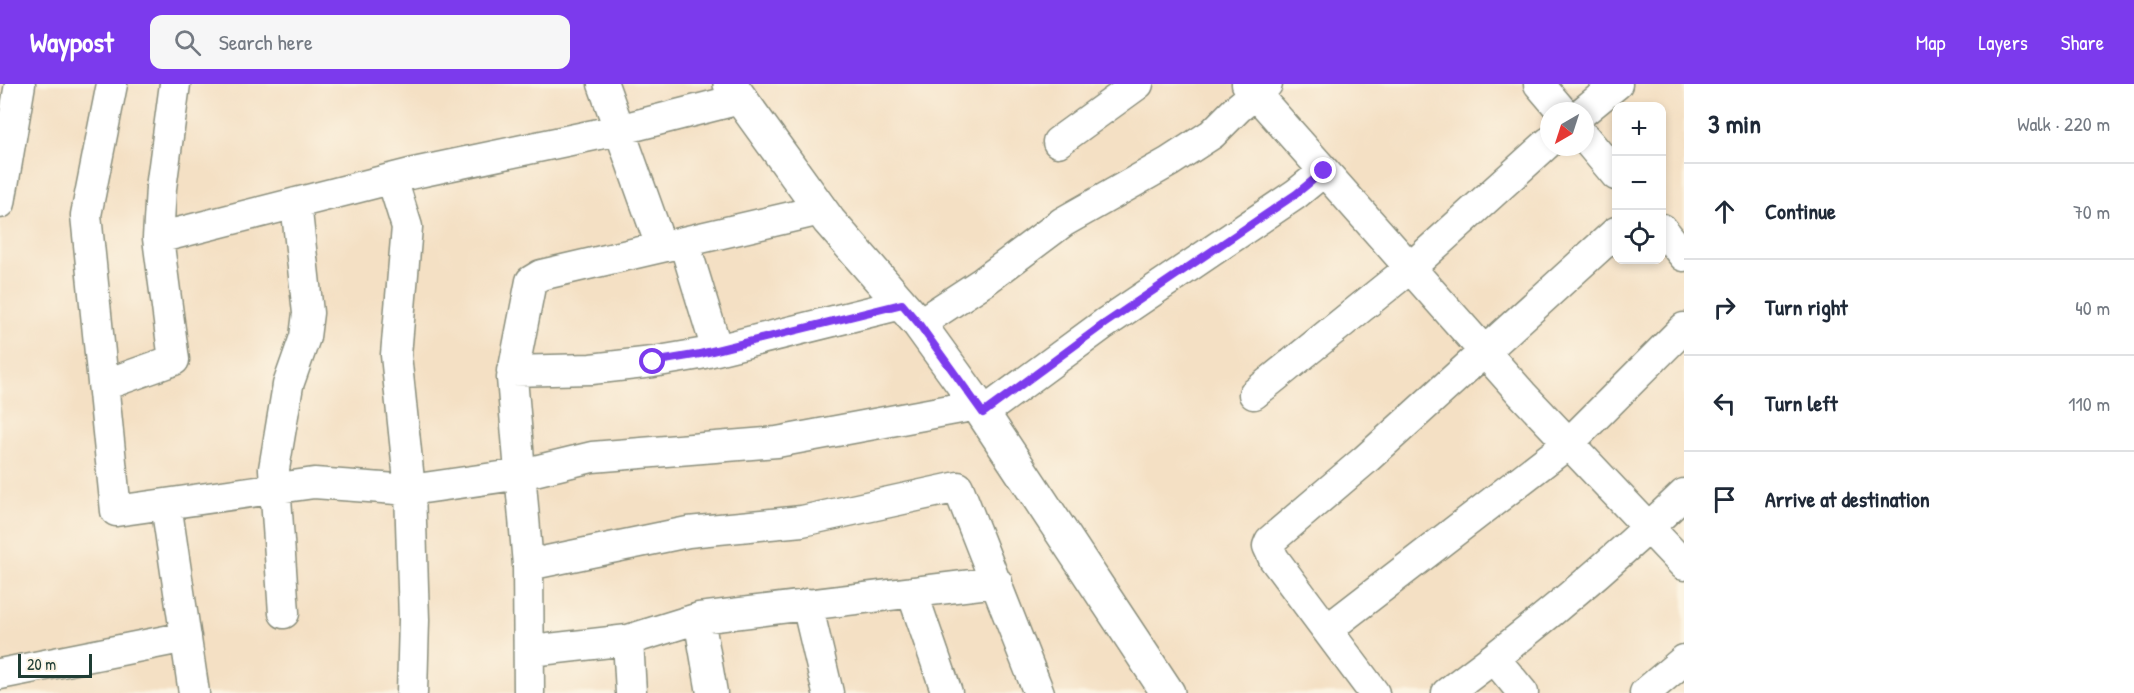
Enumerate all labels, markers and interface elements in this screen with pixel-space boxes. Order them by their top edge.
search box [150,15,570,69]
text: Waypost [30,23,114,61]
icon: search [171,26,204,59]
text: Search here [219,27,313,57]
text: Map [1916,28,1945,57]
text: Layers [1978,28,2028,57]
text: Share [2061,28,2104,57]
north arrow [1540,102,1594,156]
map controls [1612,102,1666,264]
button: + [1612,102,1666,156]
text: 3 min [1708,106,1761,141]
text: Walk · 220 m [2017,110,2110,137]
button: − [1612,156,1666,210]
route end [1310,157,1336,183]
icon: ahead [1708,195,1741,228]
text: Continue [1765,196,1836,226]
text: 70 m [2073,198,2110,225]
button: locate [1612,210,1666,264]
icon: right [1708,291,1741,324]
text: Turn right [1765,292,1848,322]
text: 40 m [2075,294,2110,321]
route start [639,348,665,374]
icon: left [1708,387,1741,420]
text: Turn left [1765,388,1838,418]
text: 110 m [2068,390,2110,417]
icon: arrive [1708,483,1741,516]
text: Arrive at destination [1765,484,1930,514]
scale bar [18,651,92,678]
text: 20 m [27,653,56,675]

